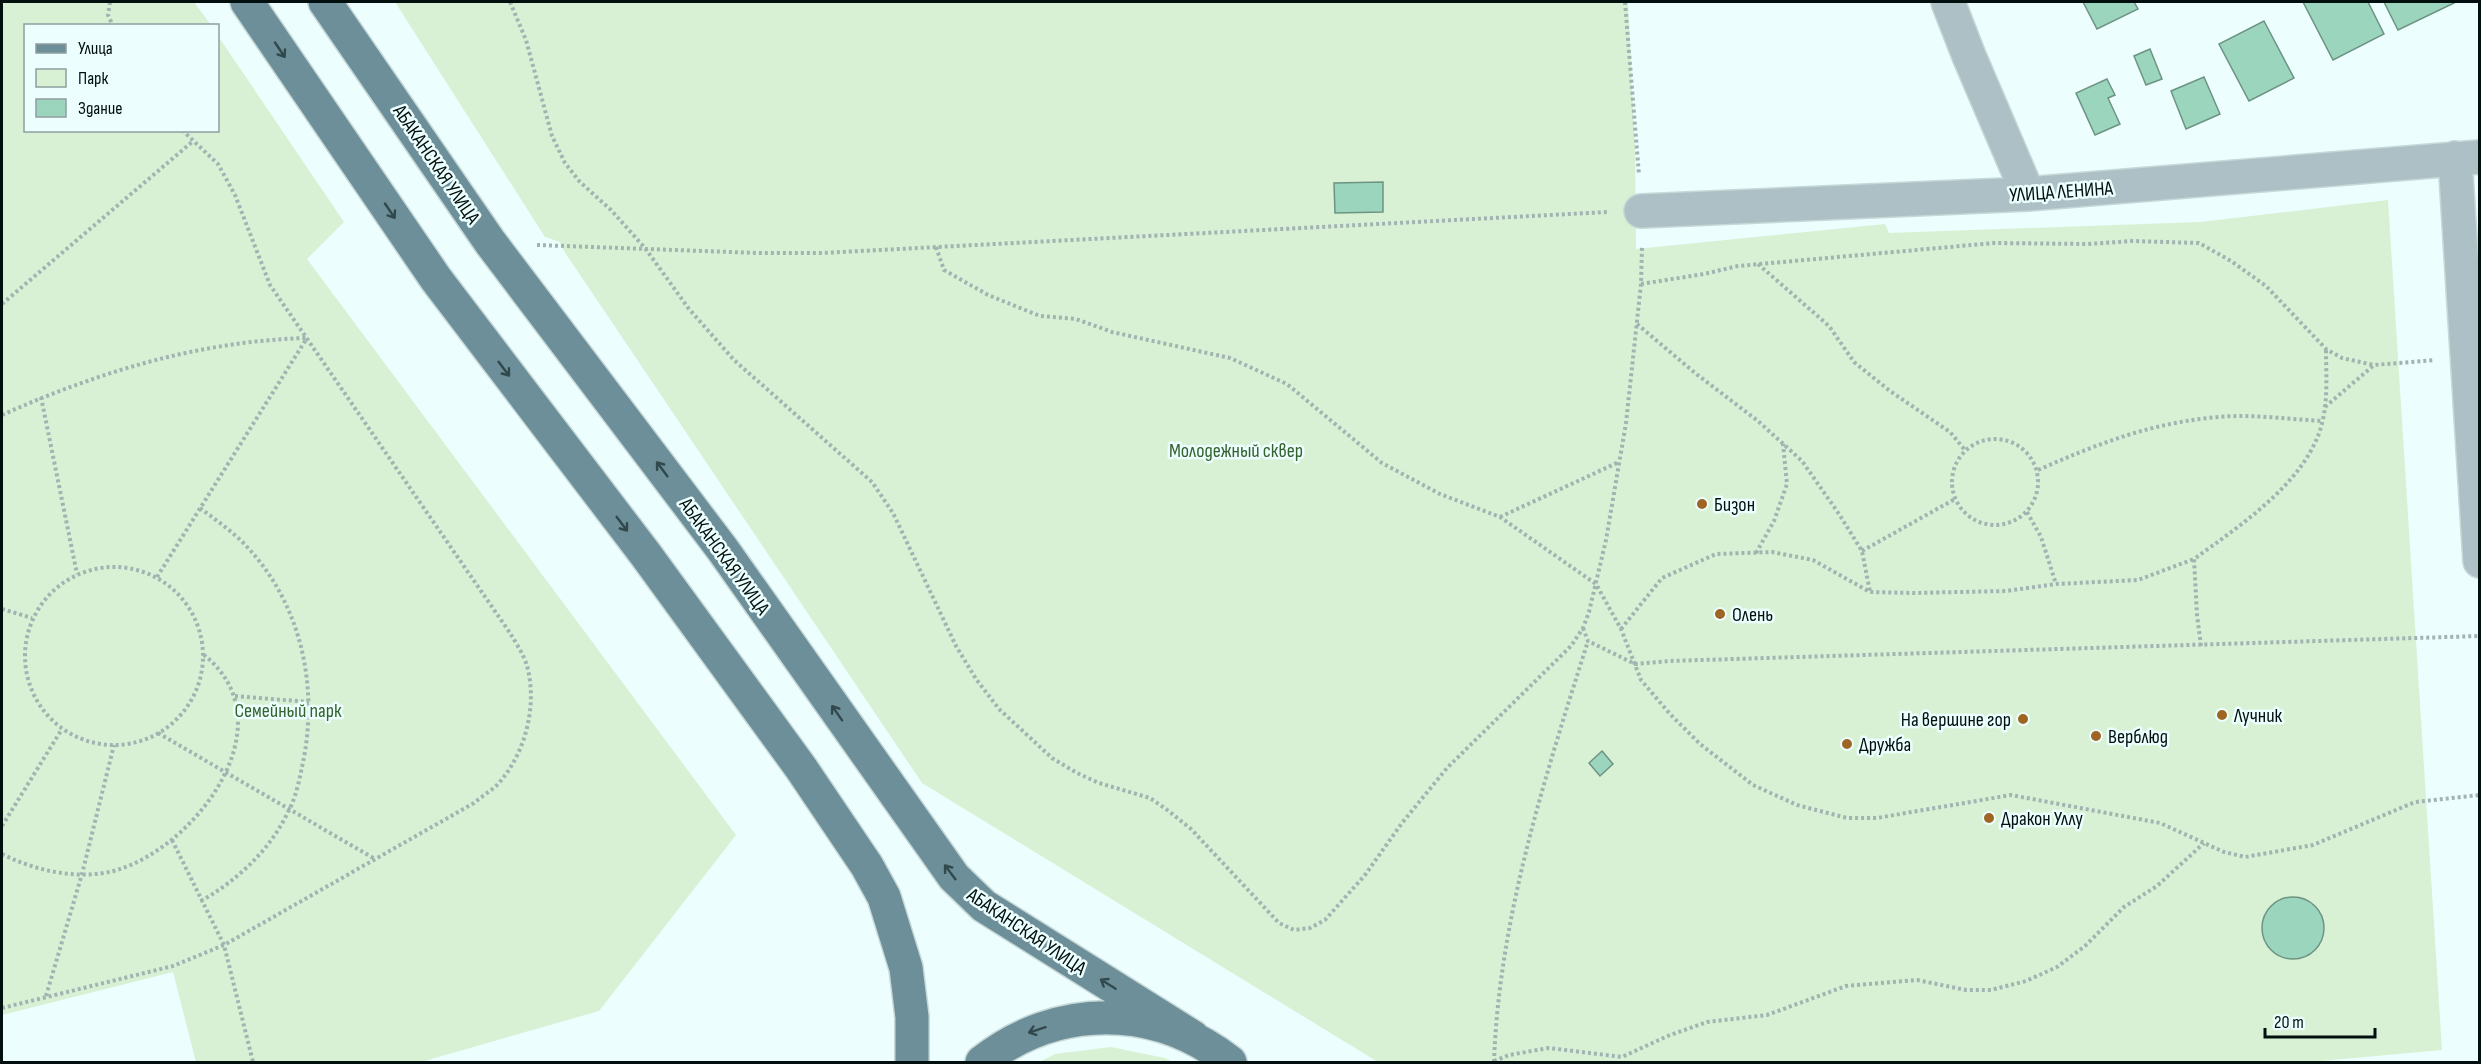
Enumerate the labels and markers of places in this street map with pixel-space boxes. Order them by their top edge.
place label: Бизон [1714,493,1755,517]
marker: Бизон [1695,497,1709,511]
place label: Олень [1732,603,1773,627]
marker: Олень [1713,607,1727,621]
place label: Лучник [2233,704,2283,728]
place label: На вершине гор [1901,708,2011,732]
marker: Лучник [2215,708,2229,722]
marker: На вершине гор [2016,712,2030,726]
place label: Верблюд [2108,725,2168,749]
marker: Верблюд [2089,729,2103,743]
place label: Дружба [1859,733,1911,757]
marker: Дружба [1840,737,1854,751]
place label: Дракон Уллу [2001,807,2083,831]
marker: Дракон Уллу [1982,811,1996,825]

